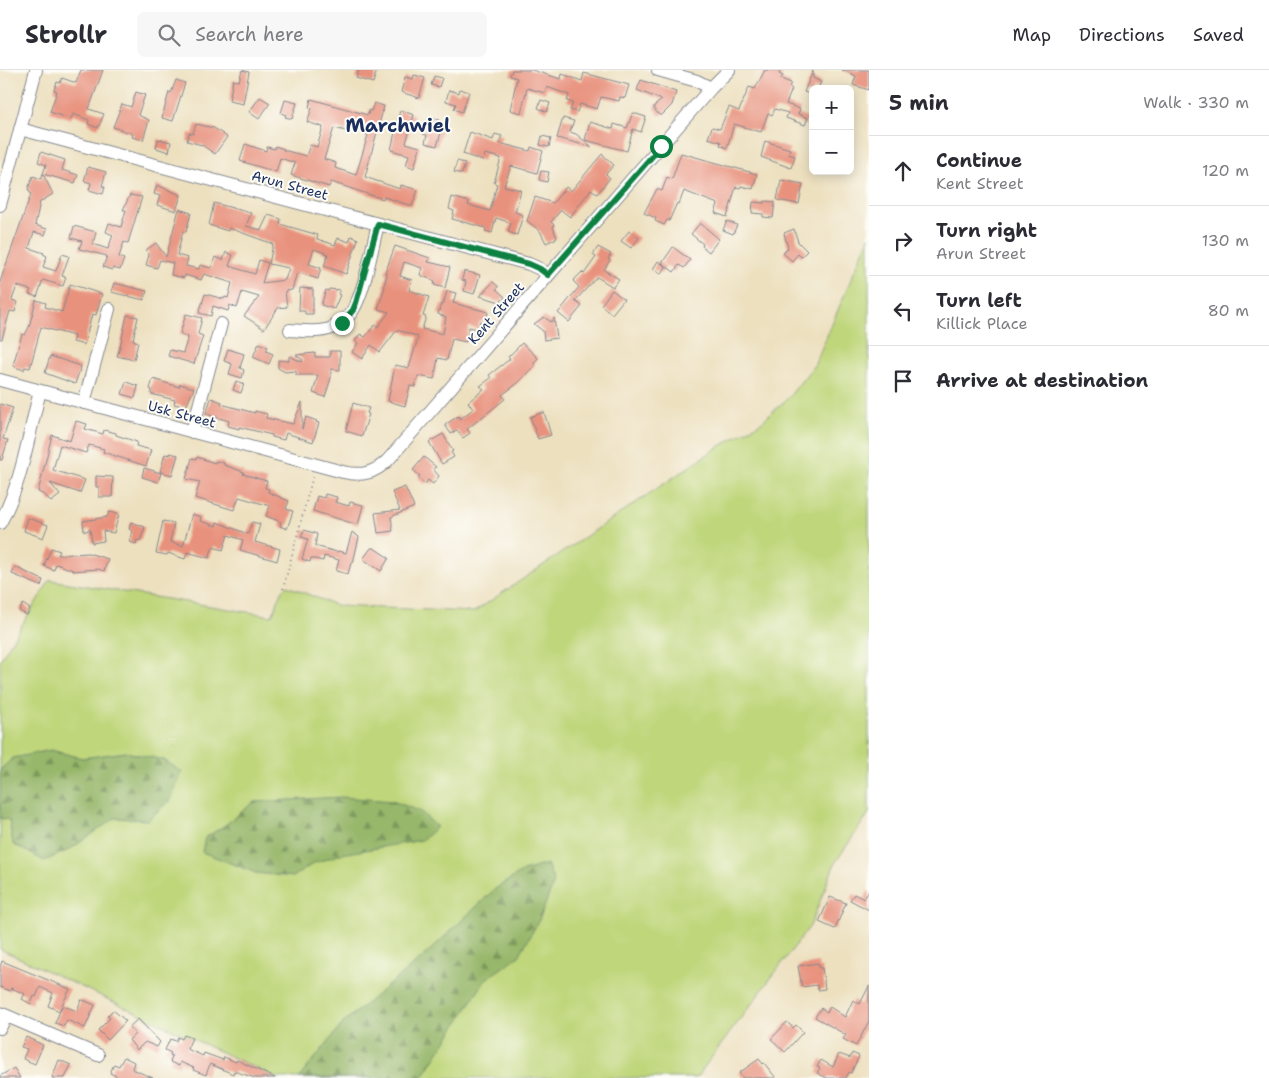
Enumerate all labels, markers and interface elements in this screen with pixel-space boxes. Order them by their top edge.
search box [137,12,487,57]
text: Strollr [25,19,107,51]
icon: search [155,21,183,49]
text: Search here [195,22,304,47]
text: Map [1013,23,1051,47]
text: Directions [1079,23,1165,47]
text: Saved [1193,23,1244,47]
map controls [809,85,854,175]
button: + [809,85,854,130]
text: 5 min [889,89,949,117]
text: Walk · 330 m [1143,92,1249,113]
district label: Marchwiel [346,113,451,138]
button: − [809,130,854,175]
route start [650,135,673,158]
text: Continue [936,148,1022,173]
icon: ahead [889,157,917,185]
text: 120 m [1202,160,1249,181]
street label: Arun Street [250,166,330,204]
text: Kent Street [936,173,1024,194]
text: Turn right [936,218,1037,243]
icon: right [889,227,917,255]
text: 130 m [1202,230,1249,251]
text: Arun Street [936,243,1026,264]
street label: Kent Street [464,278,528,348]
text: Turn left [936,288,1022,313]
icon: left [889,297,917,325]
text: 80 m [1208,300,1249,321]
route end [331,312,354,335]
text: Killick Place [936,313,1028,334]
icon: arrive [889,367,917,395]
text: Arrive at destination [936,368,1148,393]
street label: Usk Street [146,396,218,432]

